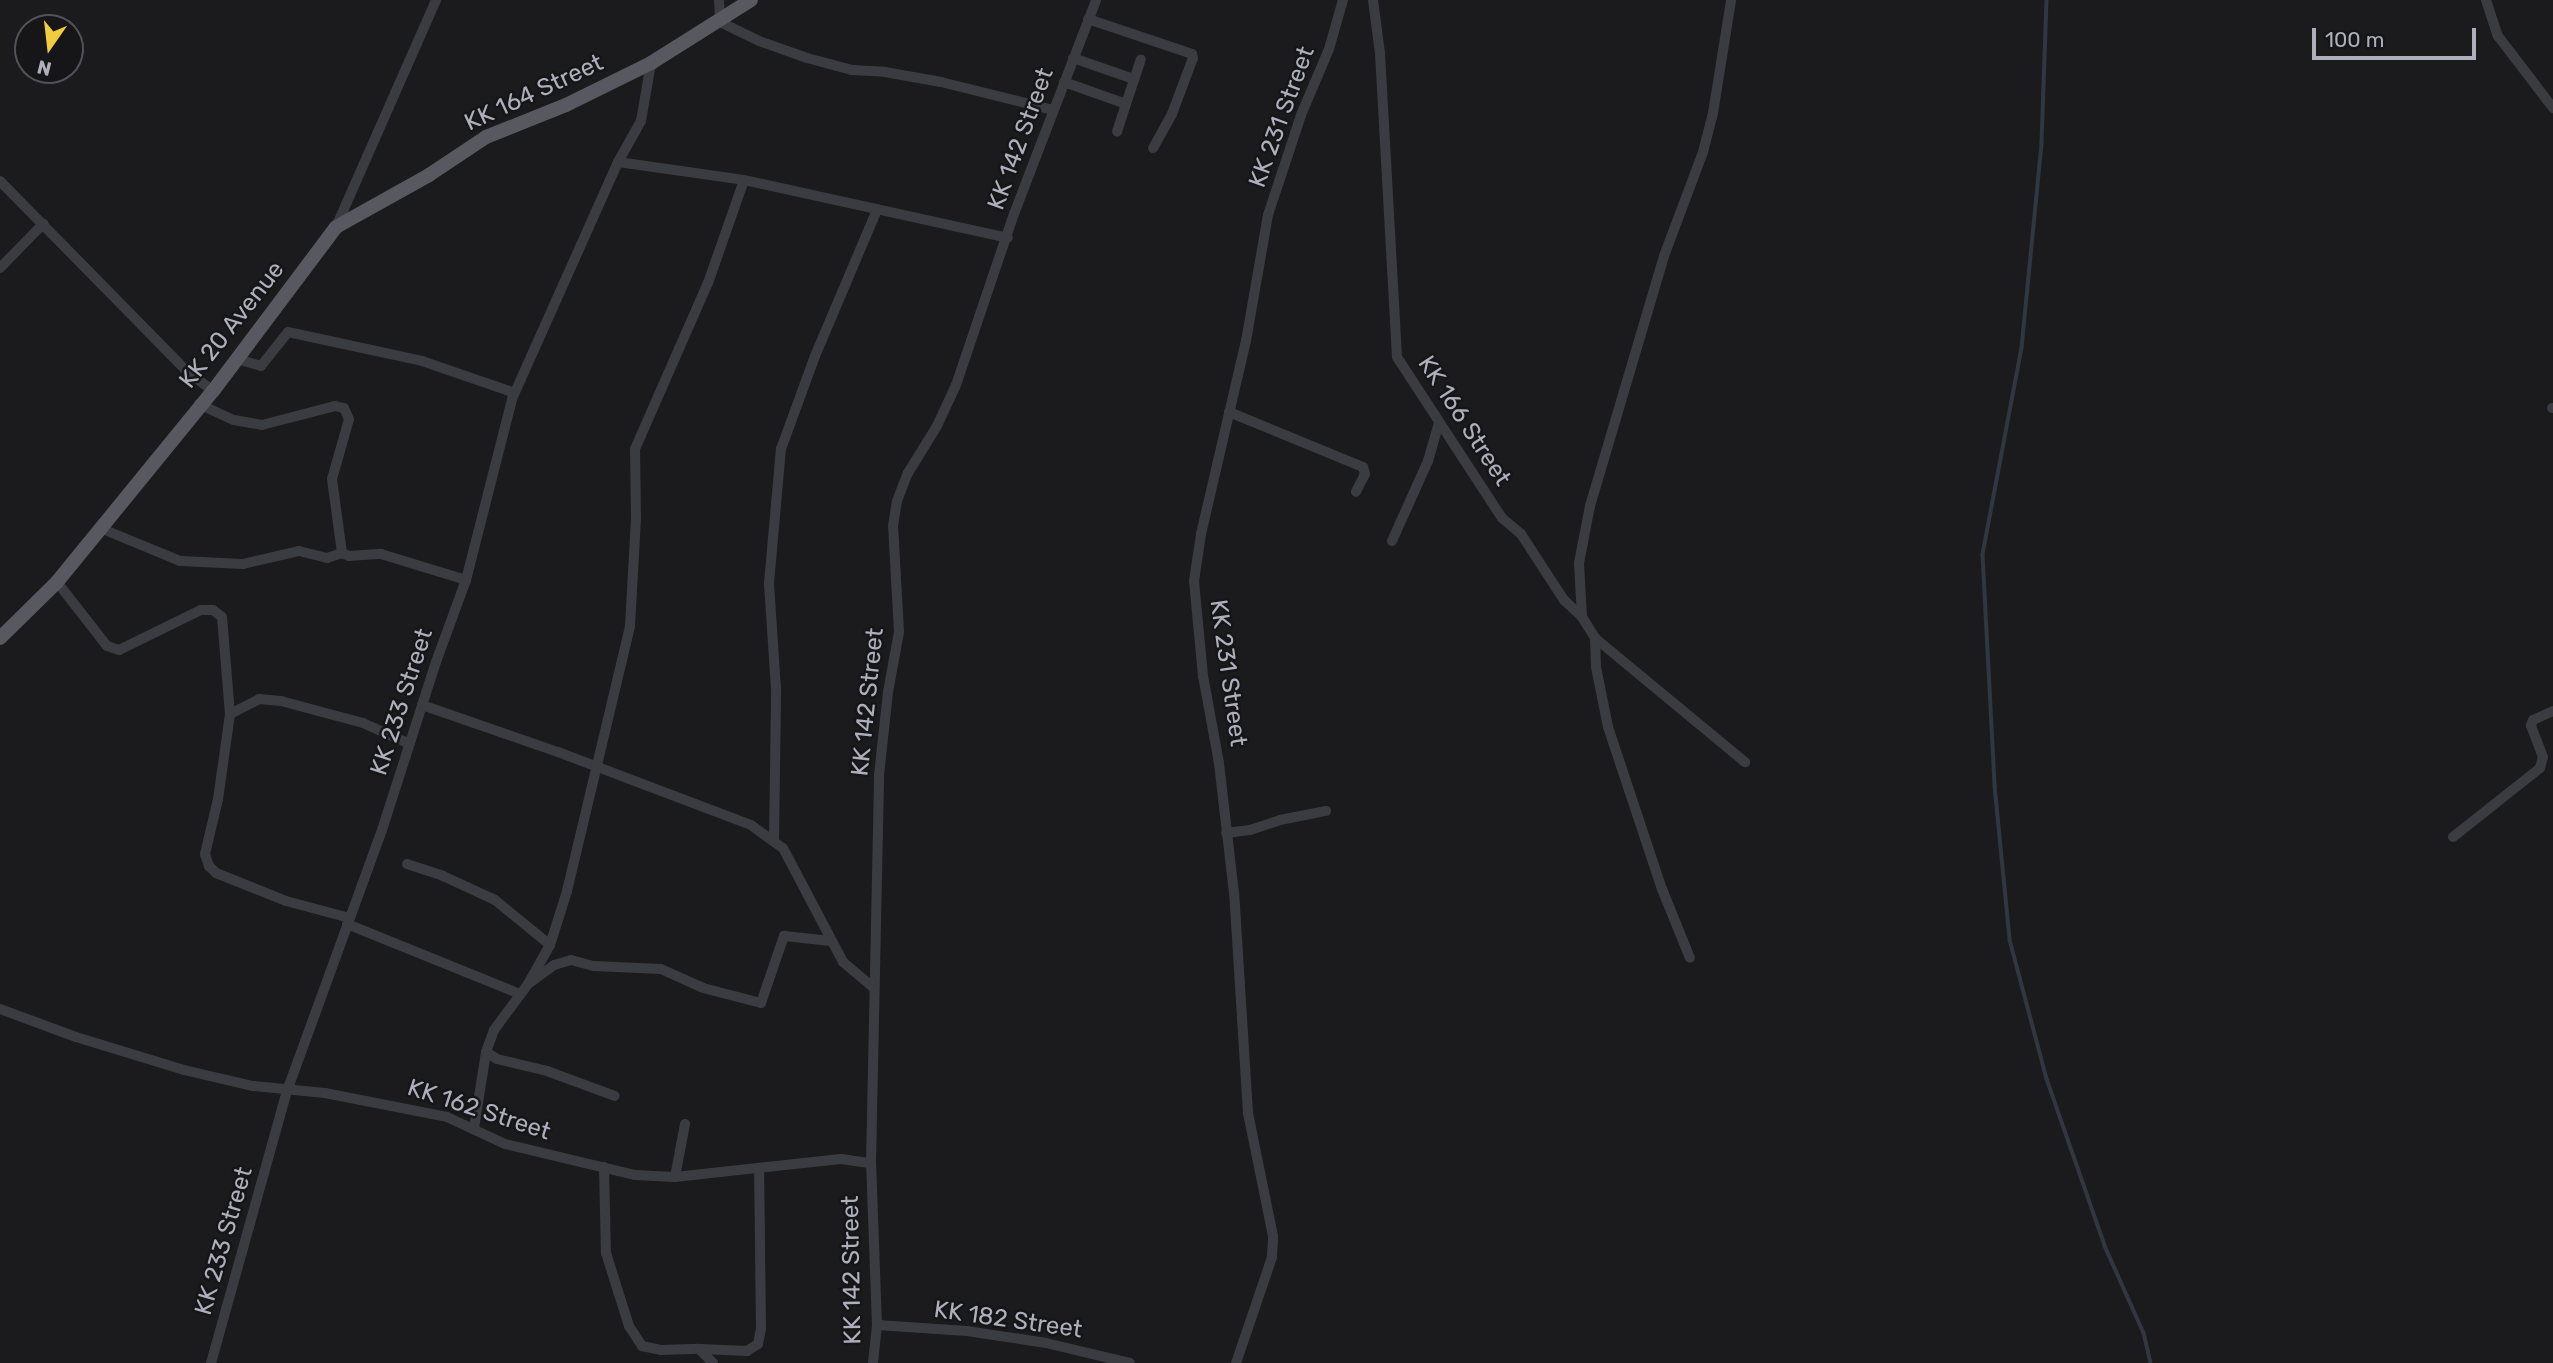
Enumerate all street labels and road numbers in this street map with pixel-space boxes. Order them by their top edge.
street label: KK 231 Street [1243,42,1321,192]
street label: KK 164 Street [460,48,608,138]
street label: KK 142 Street [982,64,1060,214]
street label: KK 20 Avenue [173,255,291,395]
street label: KK 166 Street [1411,351,1517,491]
street label: KK 231 Street [1203,598,1253,748]
street label: KK 233 Street [365,625,439,779]
street label: KK 142 Street [846,626,890,778]
street label: KK 162 Street [404,1073,554,1147]
street label: KK 233 Street [189,1164,259,1318]
street label: KK 142 Street [836,1195,868,1345]
street label: KK 182 Street [932,1295,1084,1345]

